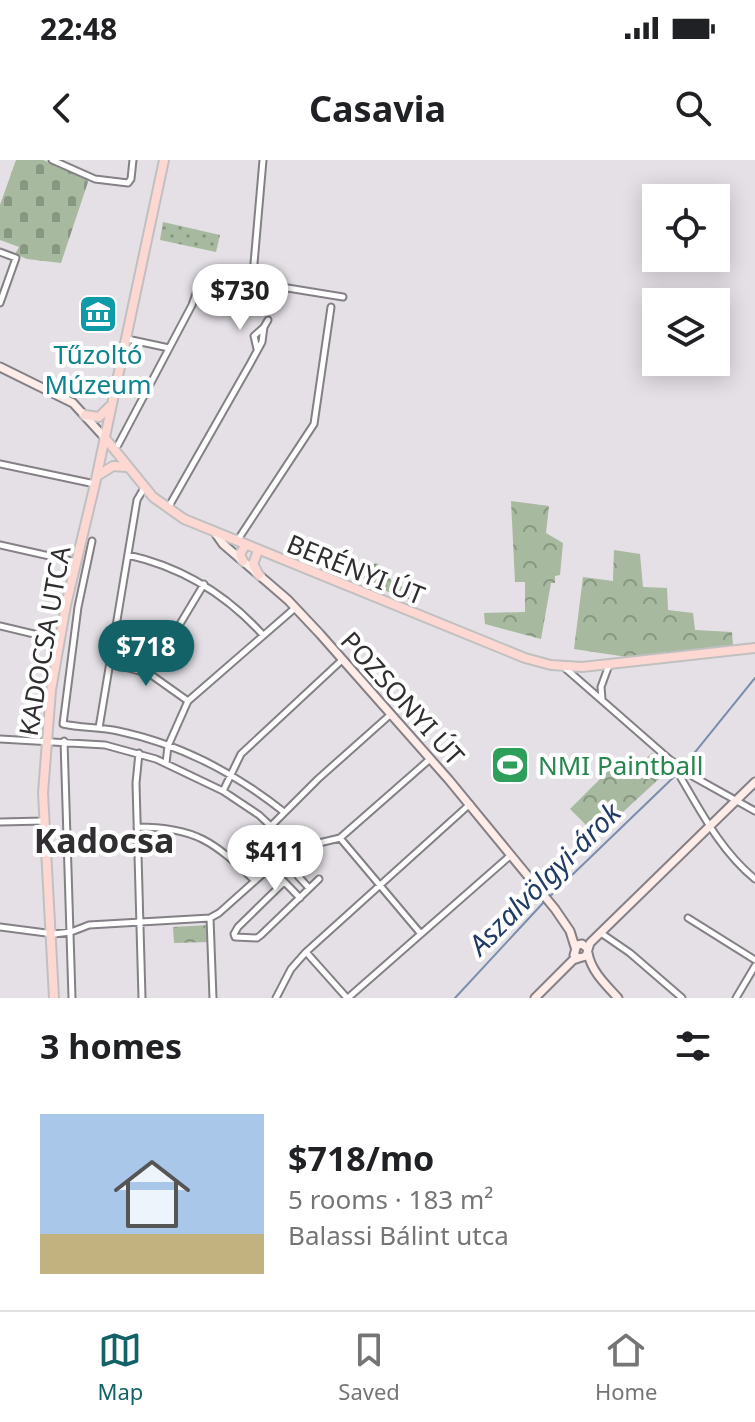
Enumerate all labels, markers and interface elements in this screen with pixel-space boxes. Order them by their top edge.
text: 22:48 [40,8,117,49]
text: Casavia [309,84,446,133]
icon: back [40,86,84,130]
icon: search [671,86,715,130]
map controls [642,184,730,376]
button: locate [642,184,730,272]
pin: $730 [193,264,287,332]
text: $730 [210,272,270,308]
button: layers [642,288,730,376]
museum icon: Tűzoltó Múzeum [77,293,119,335]
place label: Tűzoltó Múzeum [45,336,151,402]
street label: BERÉNYI ÚT [282,525,431,613]
street label: KADOCSA UTCA [10,543,78,739]
pin: $718 [99,620,193,688]
street label: POZSONYI ÚT [333,623,473,773]
text: $718 [116,628,176,664]
sports icon: NMI Paintball [489,744,531,786]
place label: NMI Paintball [538,747,703,783]
water label: Aszalvölgyi-árok [458,793,629,964]
district label: Kadocsa [34,817,174,863]
pin: $411 [228,825,322,893]
text: $411 [245,833,305,869]
text: 3 homes [40,1023,182,1069]
icon: filters [671,1024,715,1068]
text: $718/mo [288,1135,434,1181]
icon: home [104,1146,200,1242]
text: 5 rooms · 183 m² [288,1181,493,1217]
text: Balassi Bálint utca [288,1217,509,1253]
tab: Map [98,1328,143,1406]
tab: Saved [338,1328,400,1406]
tab: Home [595,1328,657,1406]

